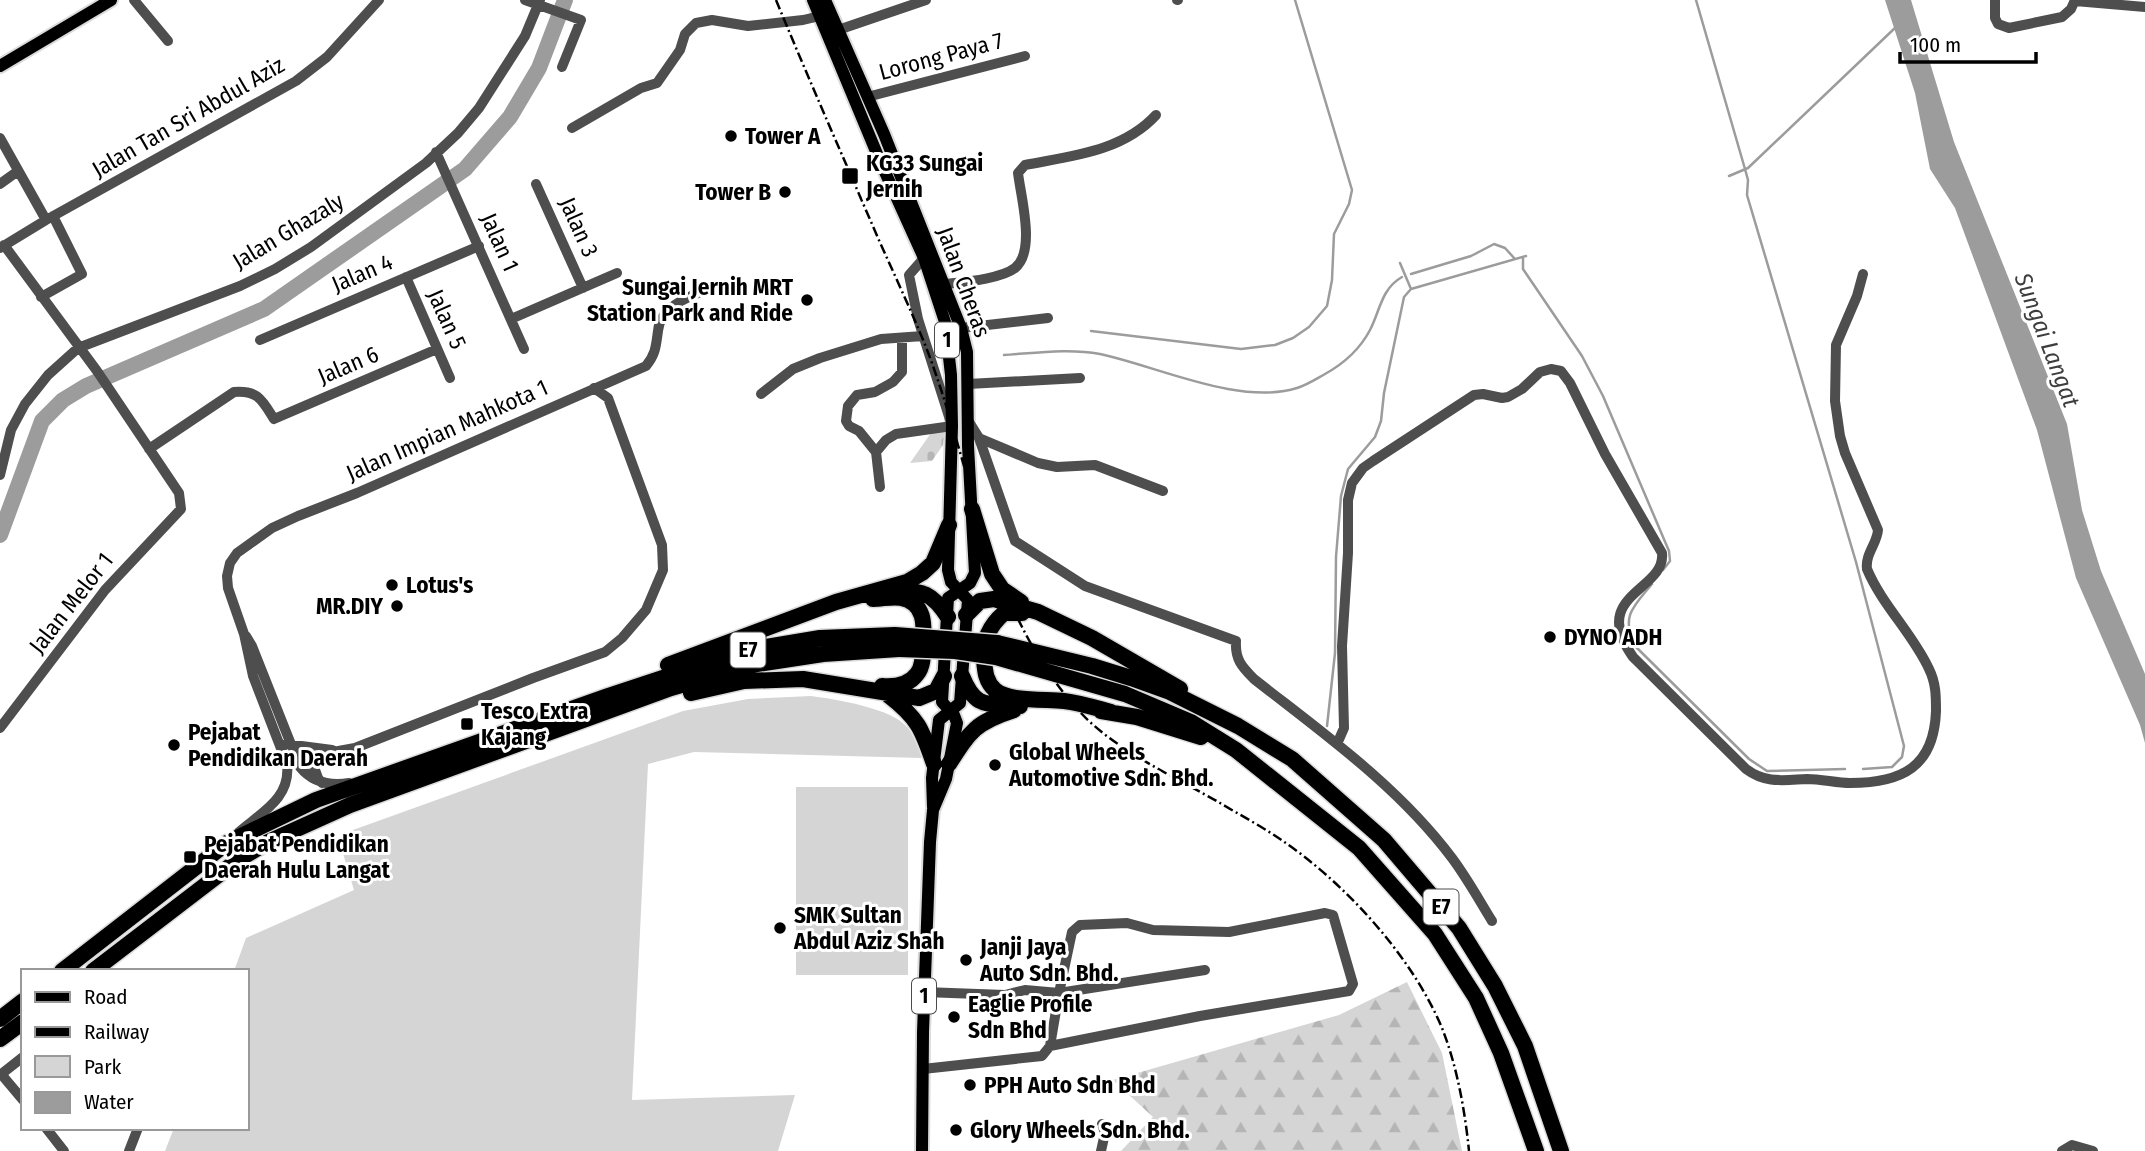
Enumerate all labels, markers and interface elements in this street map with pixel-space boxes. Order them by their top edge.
scale bar [1900,21,2036,65]
street label: Lorong Paya 7 [876,26,1006,86]
text: 100 m [1910,32,1961,58]
street label: Jalan Tan Sri Abdul Aziz [87,51,289,183]
place label: Tower A [745,122,821,150]
marker: Tower A [723,128,739,144]
place label: KG33 Sungai Jernih [865,149,983,203]
marker: KG33 Sungai Jernih [840,166,860,186]
place label: Tower B [695,178,771,206]
marker: Tower B [777,184,793,200]
street label: Jalan Ghazaly [227,187,349,275]
street label: Jalan 3 [554,193,604,261]
street label: Jalan 1 [475,208,525,276]
street label: Jalan Cheras [931,223,997,341]
street label: Jalan 4 [327,248,397,298]
water label: Sungai Langat [2008,268,2085,411]
place label: Sungai Jernih MRT Station Park and Ride [587,273,794,327]
street label: Jalan 5 [421,285,473,353]
marker: Sungai Jernih MRT Station Park and Ride [799,292,815,308]
road number: 1 [935,322,959,358]
street label: Jalan 6 [313,340,383,390]
street label: Jalan Impian Mahkota 1 [342,373,552,487]
street label: Jalan Melor 1 [23,547,119,659]
place label: Lotus's [406,571,473,599]
marker: Lotus's [384,577,400,593]
place label: MR.DIY [316,592,384,620]
marker: MR.DIY [389,598,405,614]
place label: DYNO ADH [1564,623,1662,651]
marker: DYNO ADH [1542,629,1558,645]
road number: E7 [730,632,766,668]
place label: Tesco Extra Kajang [481,697,588,751]
marker: Tesco Extra Kajang [459,716,475,732]
place label: Pejabat Pendidikan Daerah [188,718,368,772]
marker: Pejabat Pendidikan Daerah [166,737,182,753]
place label: Global Wheels Automotive Sdn. Bhd. [1008,738,1214,792]
marker: Global Wheels Automotive Sdn. Bhd. [987,757,1003,773]
place label: Pejabat Pendidikan Daerah Hulu Langat [204,830,391,884]
marker: Pejabat Pendidikan Daerah Hulu Langat [182,849,198,865]
road number: E7 [1424,890,1458,925]
place label: SMK Sultan Abdul Aziz Shah [793,901,944,955]
marker: SMK Sultan Abdul Aziz Shah [772,920,788,936]
place label: Janji Jaya Auto Sdn. Bhd. [979,933,1118,987]
marker: Janji Jaya Auto Sdn. Bhd. [958,952,974,968]
legend [21,969,248,1130]
road number: 1 [912,978,936,1014]
text: Road [84,984,128,1010]
place label: Eaglie Profile Sdn Bhd [968,990,1093,1044]
marker: Eaglie Profile Sdn Bhd [946,1009,962,1025]
text: Railway [84,1019,150,1045]
text: Park [84,1054,122,1080]
place label: PPH Auto Sdn Bhd [984,1071,1156,1099]
marker: PPH Auto Sdn Bhd [962,1077,978,1093]
text: Water [84,1089,134,1115]
place label: Glory Wheels Sdn. Bhd. [970,1116,1190,1144]
marker: Glory Wheels Sdn. Bhd. [948,1122,964,1138]

